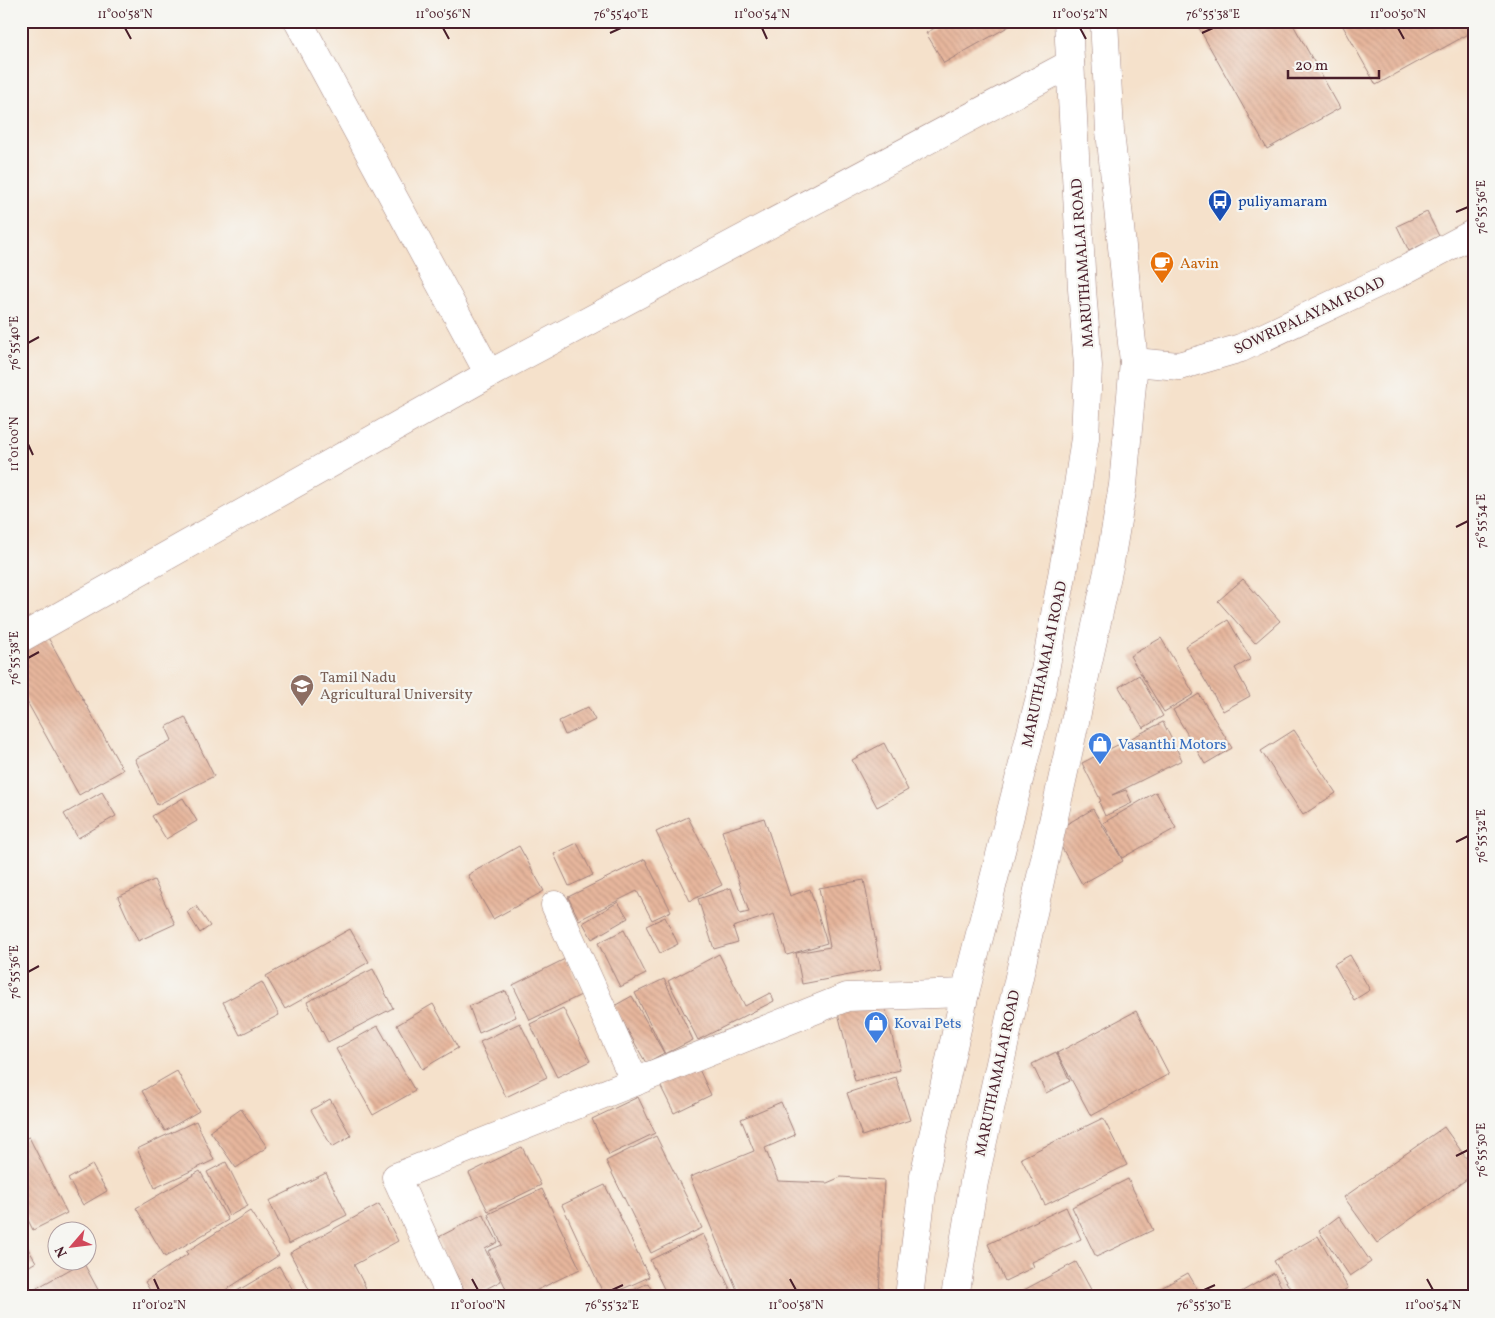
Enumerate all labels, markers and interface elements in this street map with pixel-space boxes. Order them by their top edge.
text: 11°00'58"N [97,7,153,23]
text: 11°00'56"N [415,7,471,23]
text: 76°55'40"E [594,7,648,23]
text: 11°00'54"N [734,7,790,23]
text: 11°00'52"N [1052,7,1108,23]
text: 76°55'38"E [1186,7,1240,23]
text: 11°00'50"N [1370,7,1426,23]
scale bar [1288,48,1379,80]
text: 20 m [1295,56,1328,77]
street label: MARUTHAMALAI ROAD [1067,178,1100,348]
text: 76°55'36"E [1474,180,1490,234]
bus stop icon: puliyamaram [1207,188,1233,222]
place label: puliyamaram [1238,192,1327,213]
cafe icon: Aavin [1149,250,1175,284]
place label: Aavin [1180,254,1219,275]
street label: SOWRIPALAYAM ROAD [1231,272,1389,361]
text: 76°55'40"E [7,316,23,370]
text: 11°01'00"N [7,416,23,472]
text: 76°55'34"E [1474,494,1490,548]
street label: MARUTHAMALAI ROAD [1018,579,1073,749]
text: 76°55'38"E [7,631,23,685]
place label: Tamil Nadu Agricultural University [320,668,473,706]
school or university icon: Tamil Nadu Agricultural University [289,673,315,707]
shop icon: Vasanthi Motors [1087,731,1113,765]
place label: Vasanthi Motors [1118,735,1226,756]
text: 76°55'32"E [1474,809,1490,863]
text: 76°55'36"E [7,945,23,999]
street label: MARUTHAMALAI ROAD [971,988,1026,1158]
shop icon: Kovai Pets [863,1010,889,1044]
place label: Kovai Pets [894,1014,962,1035]
text: 76°55'30"E [1474,1123,1490,1177]
north arrow [48,1220,98,1270]
text: N [51,1242,73,1260]
text: 11°01'02"N [132,1298,186,1314]
text: 11°01'00"N [450,1298,506,1314]
text: 76°55'32"E [585,1298,639,1314]
text: 11°00'58"N [768,1298,824,1314]
text: 76°55'30"E [1177,1298,1231,1314]
text: 11°00'54"N [1405,1298,1461,1314]

